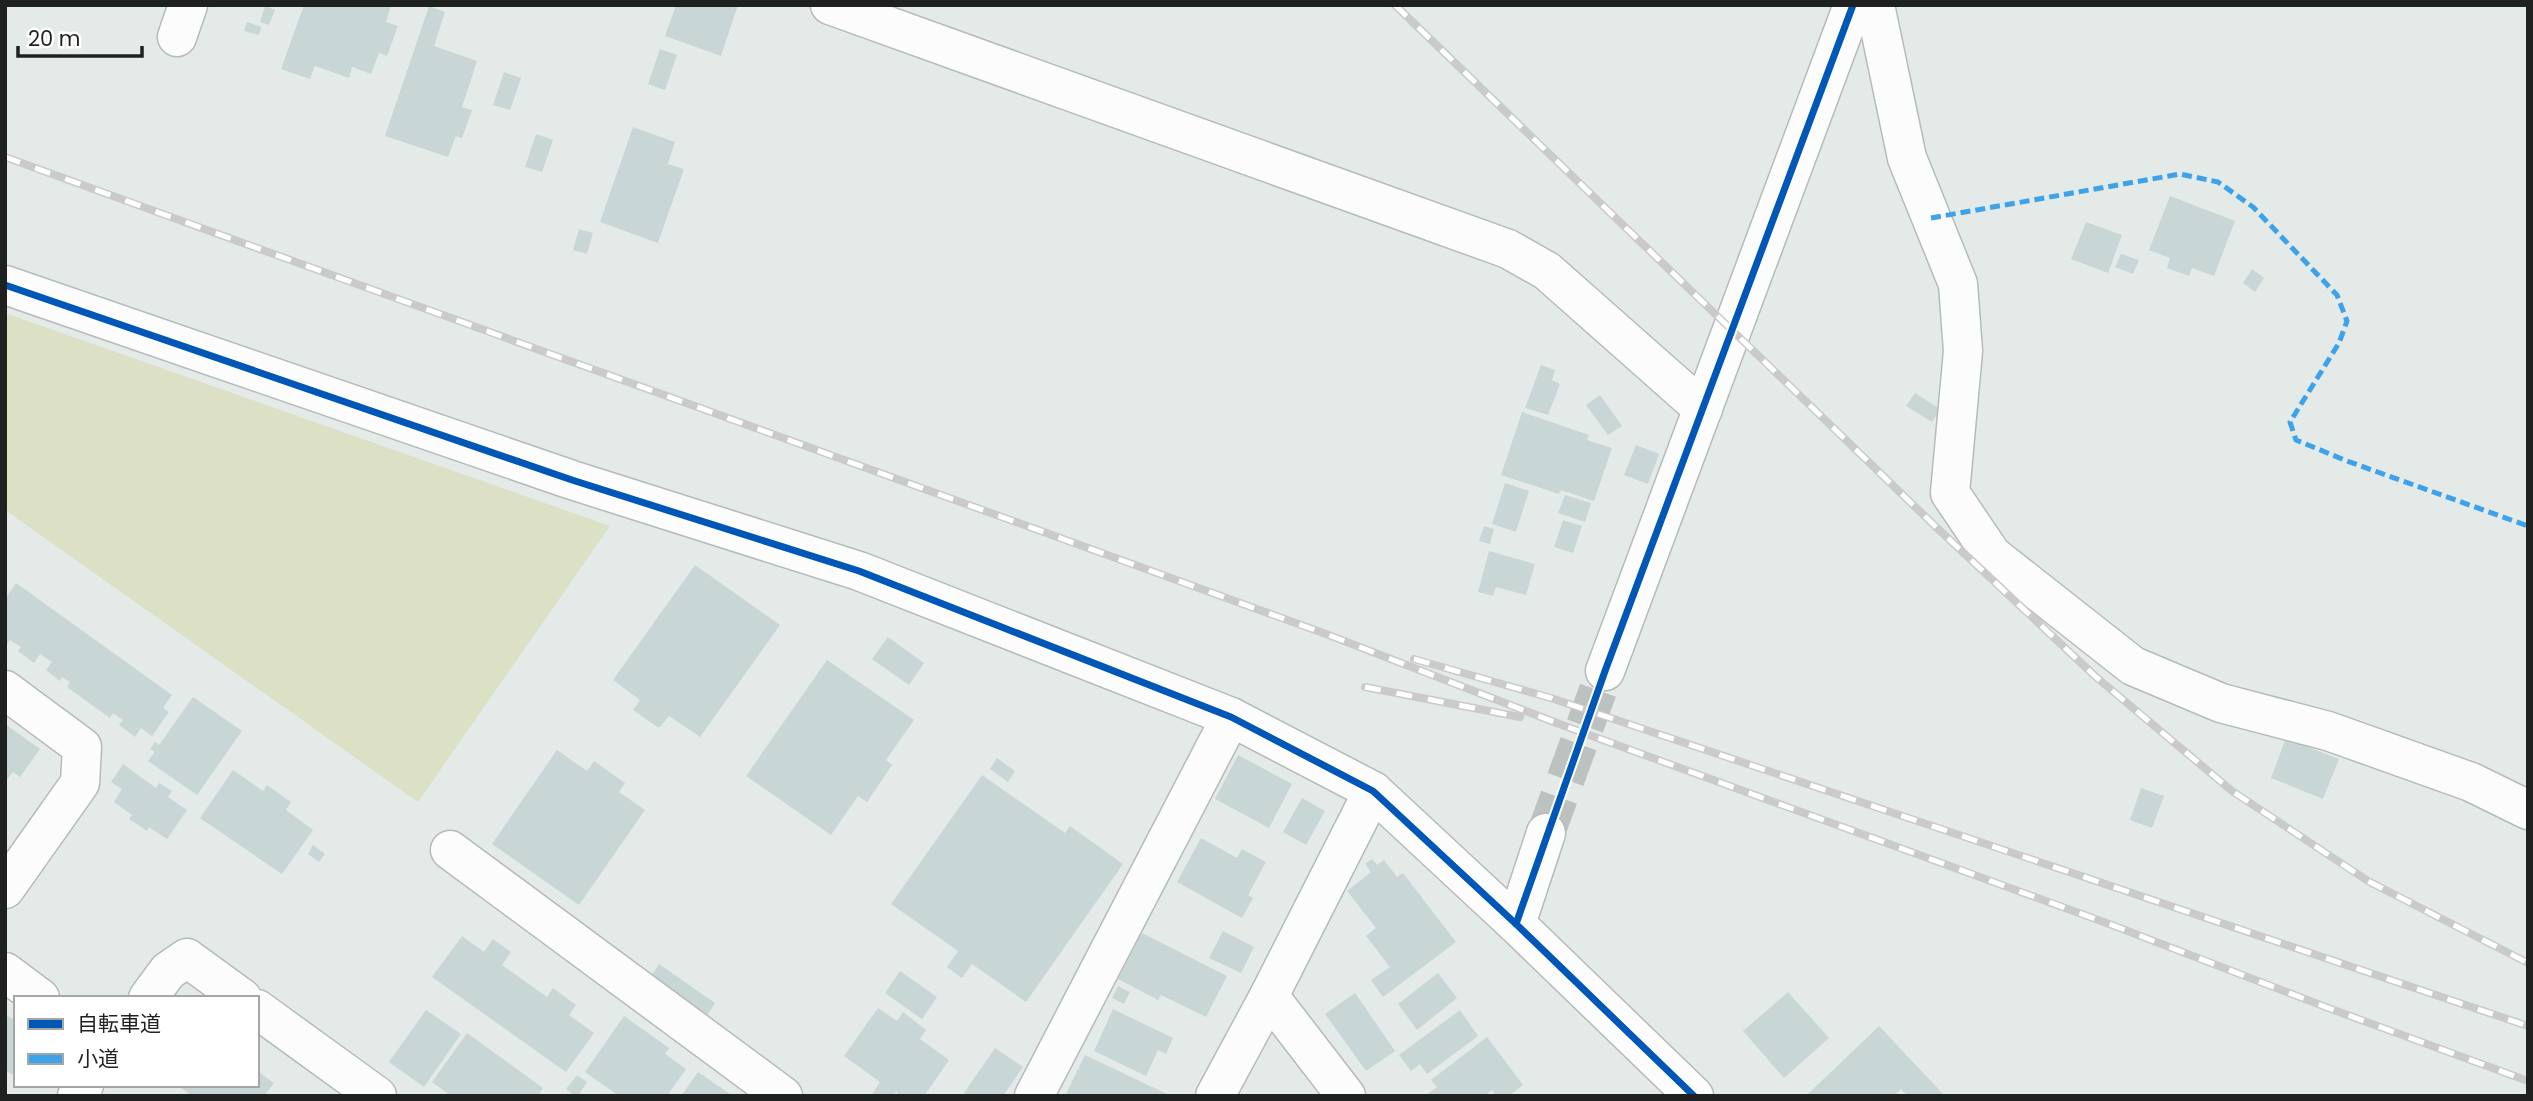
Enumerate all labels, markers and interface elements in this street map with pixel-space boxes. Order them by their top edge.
scale bar [18,14,142,58]
text: 20 m [28,24,81,53]
legend [14,996,259,1087]
text: 自転車道 [77,1009,161,1038]
text: 小道 [77,1044,119,1073]

